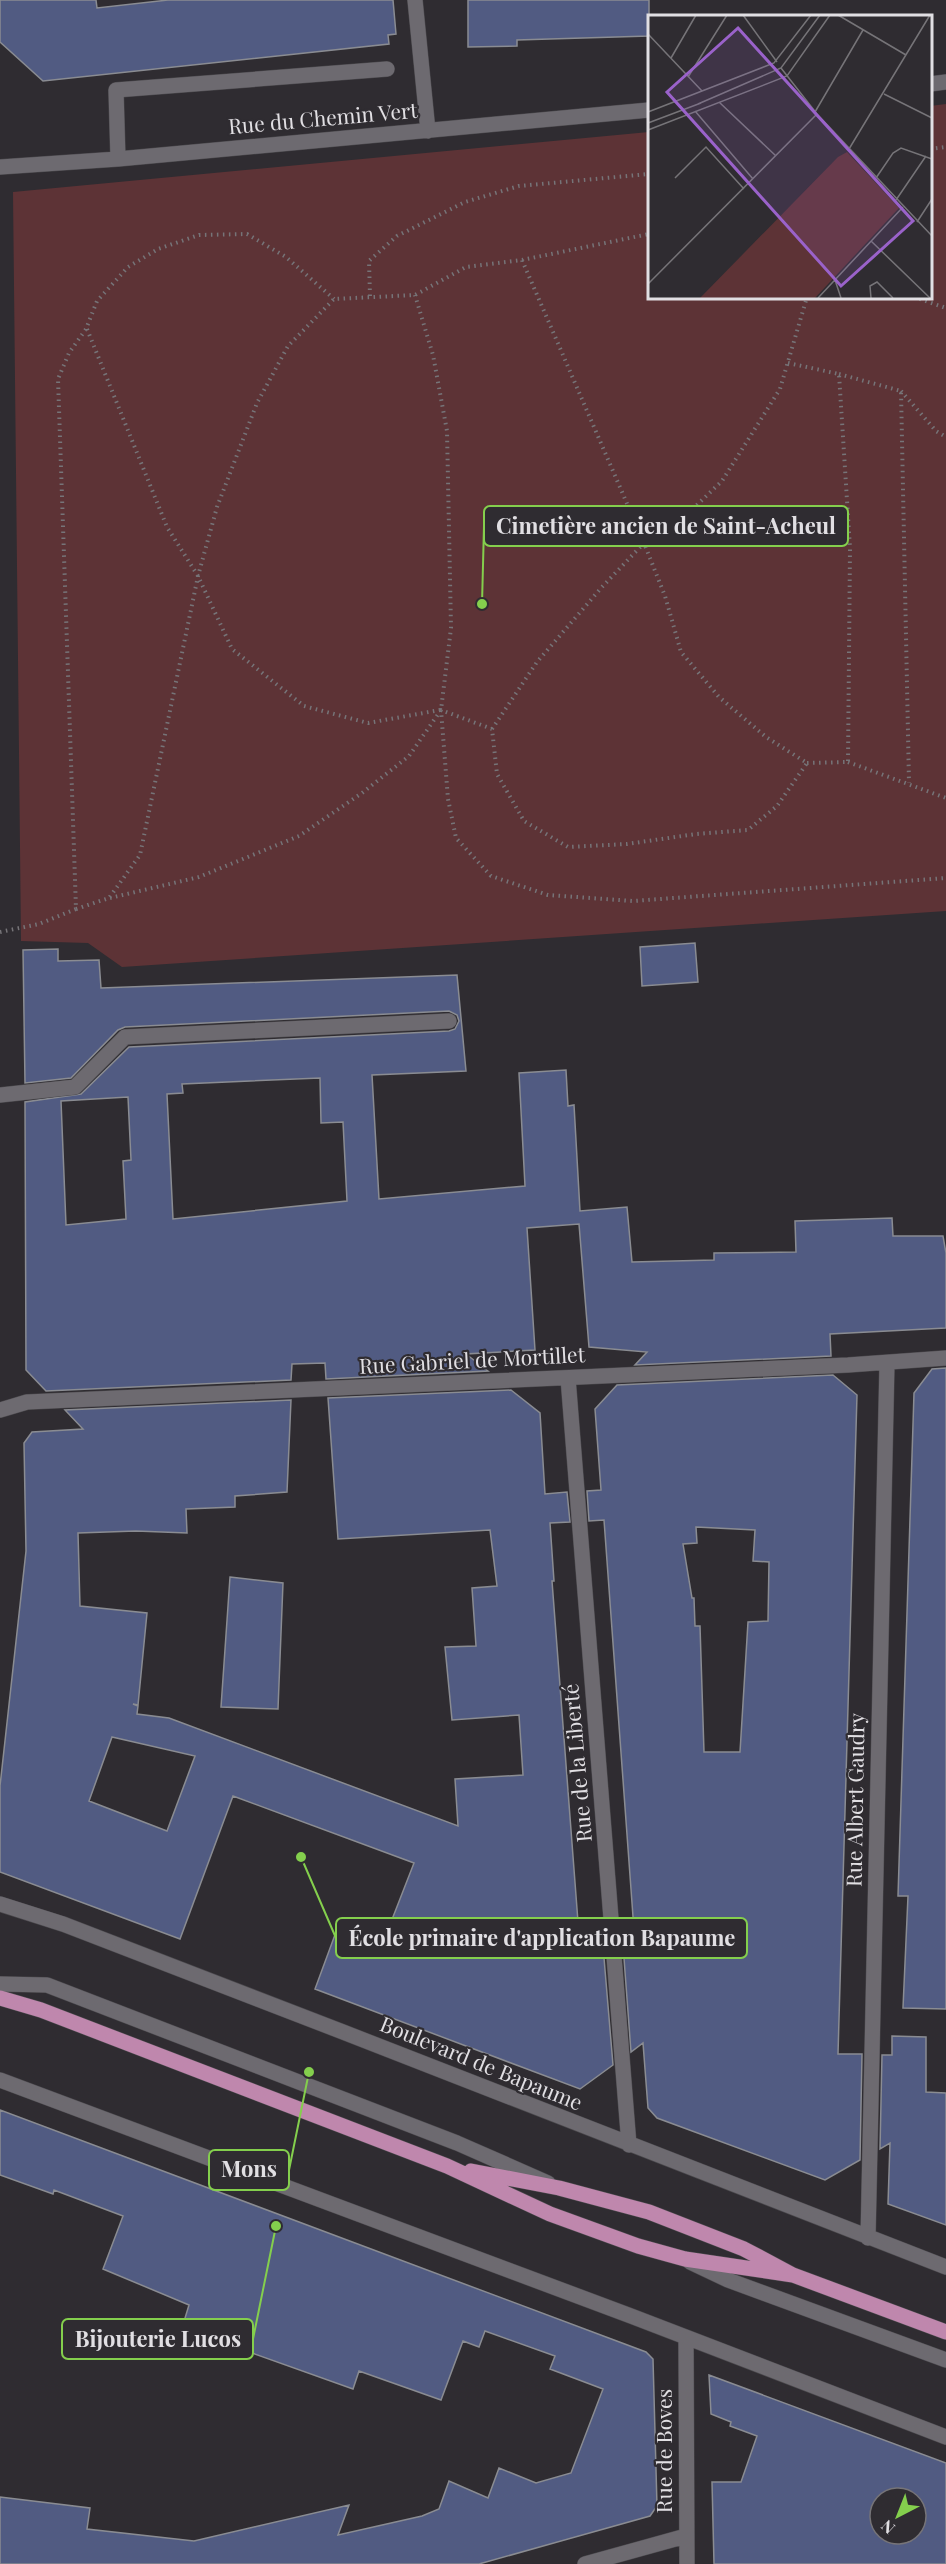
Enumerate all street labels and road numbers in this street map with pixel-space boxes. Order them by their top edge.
street label: Rue du Chemin Vert [227,95,419,139]
street label: Rue Gabriel de Mortillet [358,1339,586,1379]
street label: Rue de la Liberté [555,1683,597,1844]
street label: Rue Albert Gaudry [838,1712,870,1887]
street label: Boulevard de Bapaume [376,2009,587,2116]
street label: Rue de Boves [649,2389,677,2513]

